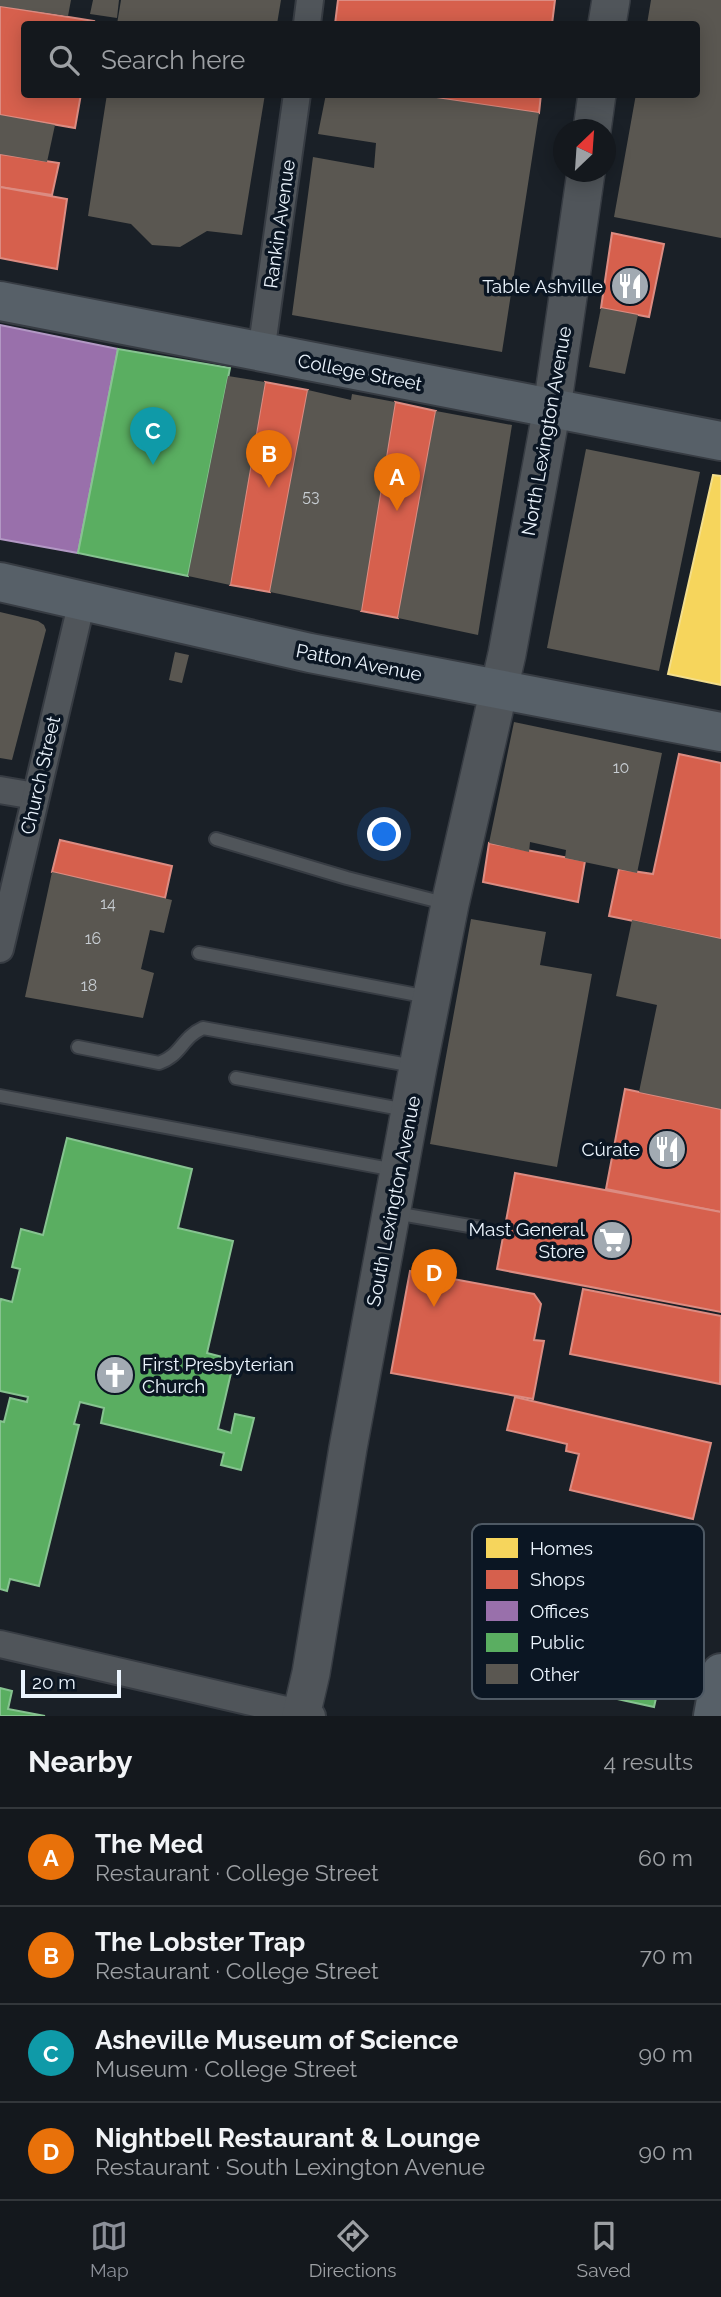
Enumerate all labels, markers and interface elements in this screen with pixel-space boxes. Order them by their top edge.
search box [21,21,700,98]
icon: search [45,41,83,79]
text: Search here [101,45,245,75]
north arrow [553,119,616,182]
street label: Rankin Avenue [259,158,299,290]
restaurant icon: Table Ashville [609,265,651,307]
place label: Table Ashville [482,275,603,297]
street label: North Lexington Avenue [517,324,575,538]
street label: College Street [296,349,425,395]
pin: C [130,407,176,465]
pin: B [246,430,292,488]
pin: A [374,453,420,511]
house number: 53 [302,487,320,506]
street label: Patton Avenue [294,639,424,685]
street label: Church Street [16,713,64,836]
house number: 10 [613,758,629,777]
your location [367,817,401,851]
house number: 14 [100,894,116,913]
house number: 16 [85,929,101,948]
house number: 18 [81,976,97,995]
street label: South Lexington Avenue [362,1094,424,1308]
restaurant icon: Cúrate [646,1128,688,1170]
place label: Cúrate [581,1138,640,1160]
place label: Mast General Store [469,1218,586,1262]
supermarket icon: Mast General Store [591,1219,633,1261]
pin: D [411,1249,457,1307]
place label: First Presbyterian Church [142,1353,294,1397]
church icon: First Presbyterian Church [94,1354,136,1396]
legend [472,1524,704,1699]
text: Homes [530,1537,593,1559]
text: Shops [530,1568,585,1590]
text: Offices [530,1600,589,1622]
text: Public [530,1631,585,1653]
text: Other [530,1663,580,1685]
scale bar [21,1667,121,1699]
text: 20 m [32,1671,76,1693]
text: Nearby [28,1744,132,1779]
text: 4 results [604,1748,693,1775]
text: The Med [95,1829,203,1859]
text: A [43,1844,59,1871]
text: 60 m [638,1844,693,1871]
text: Restaurant · College Street [95,1859,379,1886]
text: The Lobster Trap [95,1927,305,1957]
text: B [43,1942,59,1969]
text: 70 m [640,1942,693,1969]
text: Restaurant · College Street [95,1957,379,1984]
text: Asheville Museum of Science [95,2025,458,2055]
text: C [43,2040,59,2067]
text: 90 m [638,2040,693,2067]
text: Museum · College Street [95,2055,357,2082]
text: Nightbell Restaurant & Lounge [95,2123,480,2153]
text: D [43,2138,59,2165]
text: 90 m [638,2138,693,2165]
text: Restaurant · South Lexington Avenue [95,2153,485,2180]
tab: Map [90,2217,129,2281]
tab: Directions [309,2217,397,2281]
tab: Saved [577,2217,631,2281]

